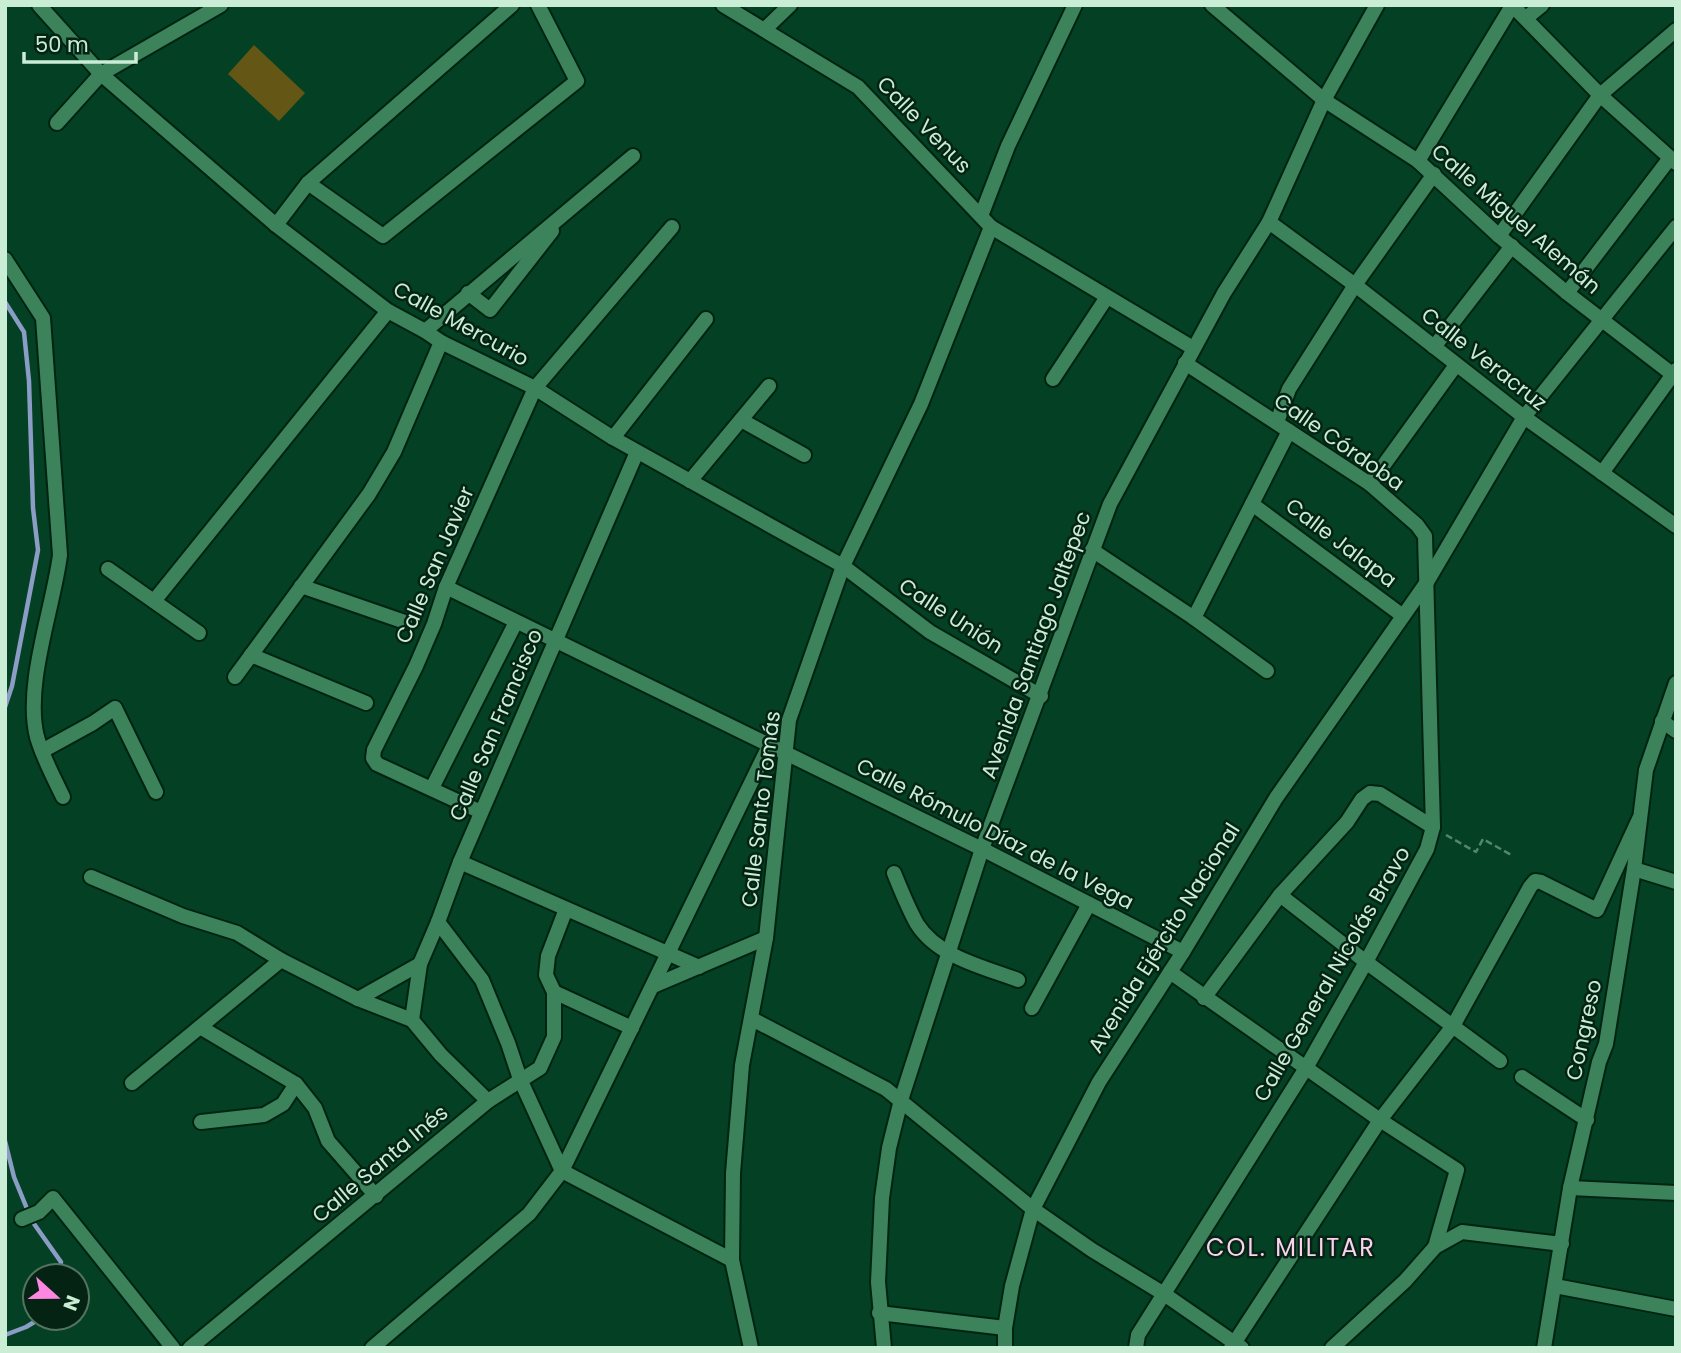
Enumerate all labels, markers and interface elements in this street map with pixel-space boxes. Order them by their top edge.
scale bar [24,21,136,65]
text: 50 m [35,30,89,59]
street label: Calle Venus [871,70,978,179]
street label: Calle Miguel Alemán [1425,137,1607,300]
street label: Calle Mercurio [388,274,534,373]
street label: Calle Veracruz [1415,300,1553,417]
street label: Calle Córdoba [1268,386,1410,497]
street label: Calle San Javier [388,482,481,648]
street label: Calle Jalapa [1280,491,1403,594]
street label: Avenida Santiago Jaltepec [974,507,1098,783]
street label: Calle Unión [893,571,1009,660]
street label: Calle San Francisco [442,624,549,825]
street label: Calle Santo Tomás [734,709,787,909]
street label: Calle Rómulo Díaz de la Vega [852,751,1139,916]
street label: Avenida Ejército Nacional [1081,817,1246,1058]
street label: Calle General Nicolás Bravo [1246,841,1417,1107]
street label: Congreso [1559,977,1608,1083]
street label: Calle Santa Inés [305,1098,454,1229]
district label: COL. MILITAR [1206,1231,1376,1264]
north arrow [21,1262,91,1332]
text: N [56,1291,87,1314]

